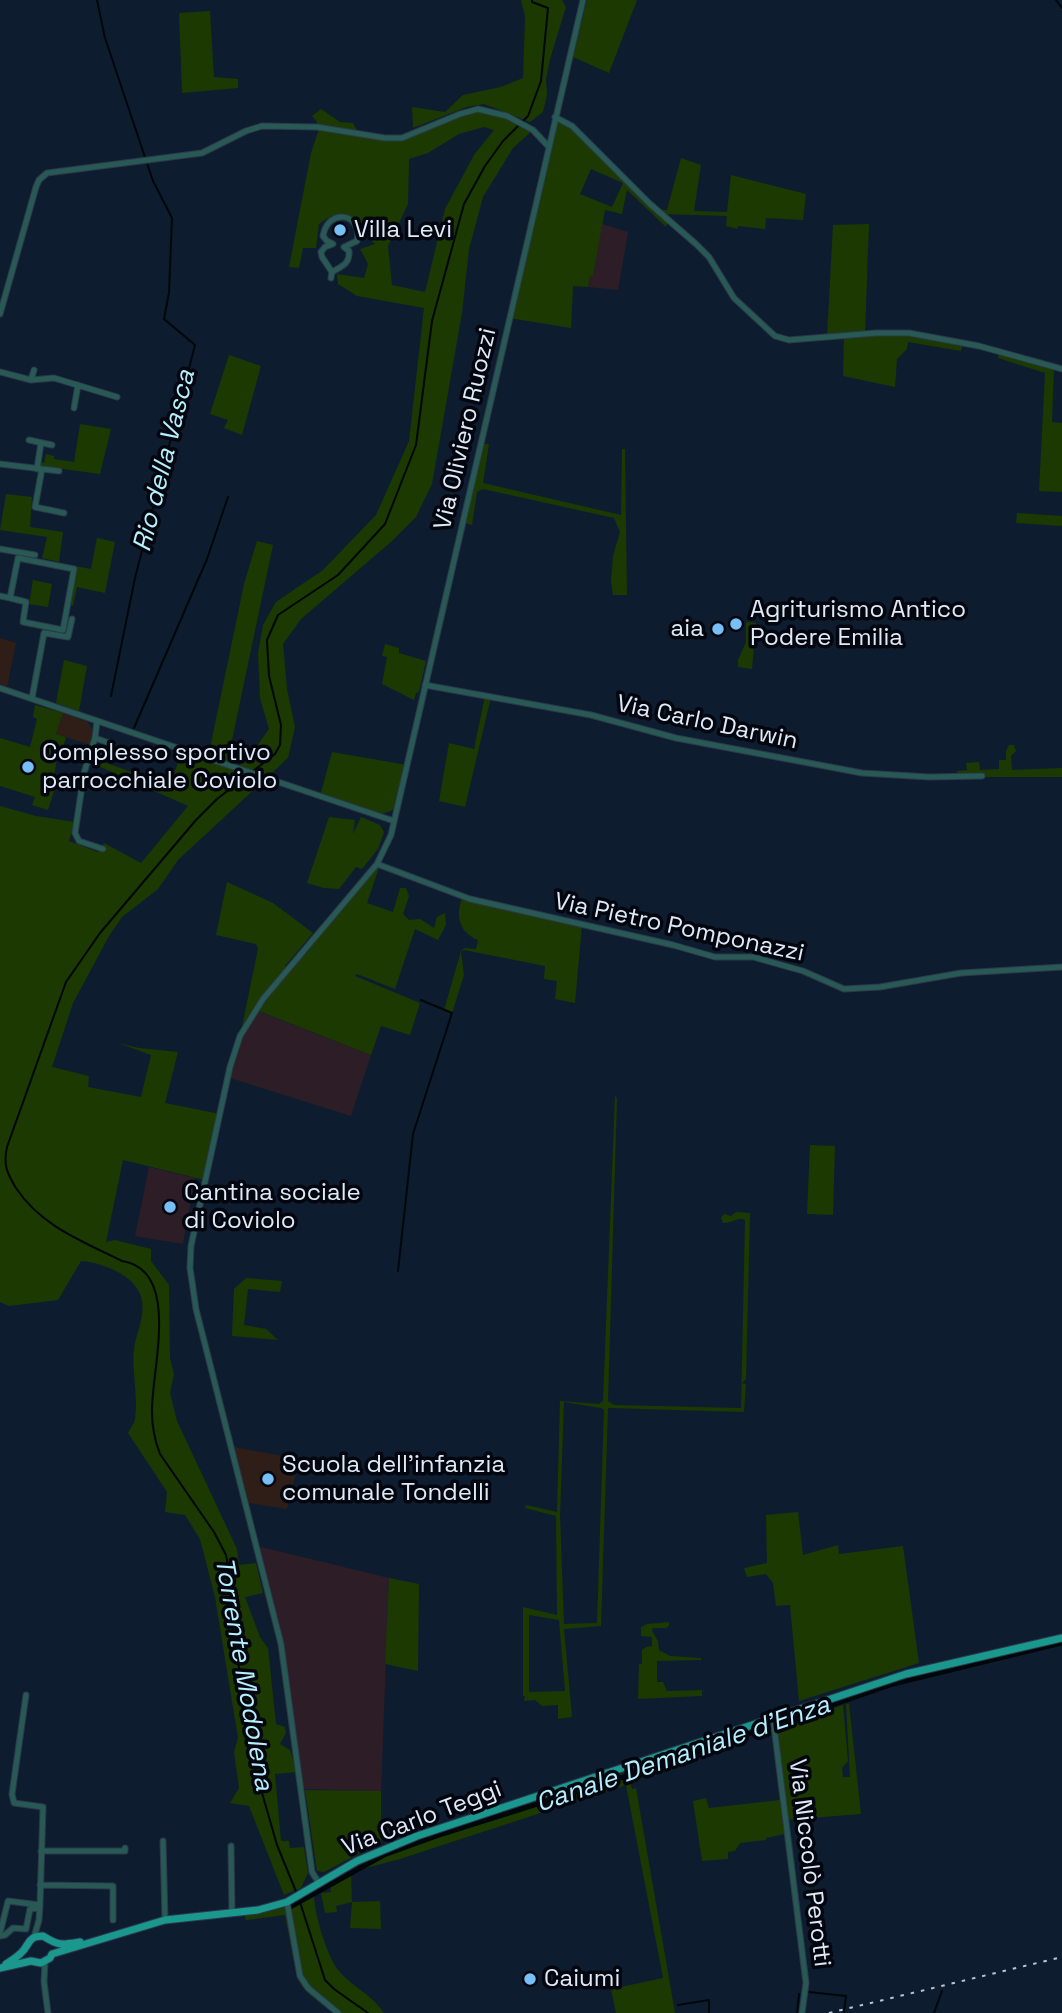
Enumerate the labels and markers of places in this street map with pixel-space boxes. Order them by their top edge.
place label: Villa Levi [354,216,452,244]
marker: Villa Levi [332,222,348,238]
place label: Agriturismo Antico Podere Emilia [750,596,966,652]
place label: aia [671,615,704,643]
marker: Agriturismo Antico Podere Emilia [728,616,744,632]
marker: aia [710,621,726,637]
place label: Complesso sportivo parrocchiale Coviolo [42,739,277,795]
marker: Complesso sportivo parrocchiale Coviolo [20,759,36,775]
place label: Cantina sociale di Coviolo [184,1179,361,1235]
marker: Cantina sociale di Coviolo [162,1199,178,1215]
place label: Scuola dell'infanzia comunale Tondelli [282,1451,505,1507]
marker: Scuola dell'infanzia comunale Tondelli [260,1471,276,1487]
place label: Caiumi [544,1965,620,1993]
marker: Caiumi [522,1971,538,1987]

